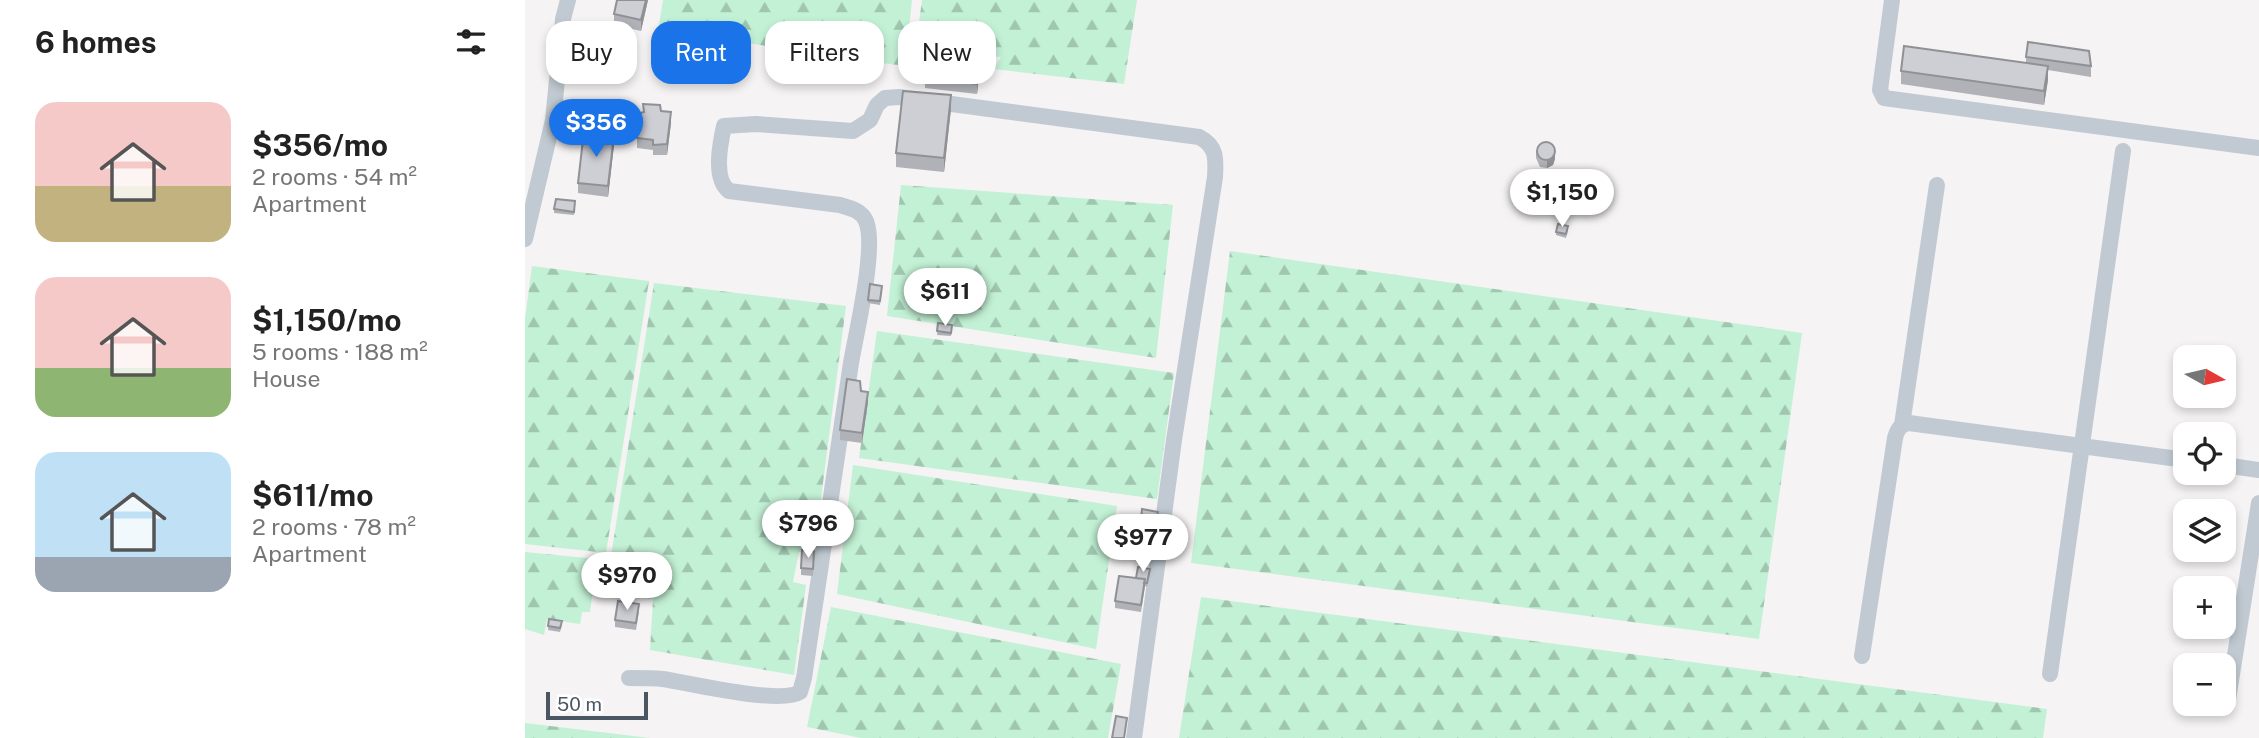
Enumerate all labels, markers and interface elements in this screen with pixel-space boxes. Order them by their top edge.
chip: Buy [546,21,637,84]
chip: Rent [651,21,751,84]
chip: Filters [765,21,884,84]
chip: New [898,21,996,84]
icon: filters [452,23,490,61]
text: 6 homes [35,24,157,60]
pin: $356 [555,100,637,159]
text: $356 [565,108,627,135]
text: $356/mo [252,127,388,163]
icon: home [91,130,175,214]
text: 2 rooms · 54 m² [252,163,417,190]
pin: $1,150 [1505,170,1619,229]
text: $1,150 [1526,178,1598,205]
text: Apartment [252,190,367,217]
pin: $611 [904,268,986,328]
text: $611 [920,277,970,304]
text: $1,150/mo [252,302,402,338]
icon: home [91,305,175,389]
text: 5 rooms · 188 m² [252,338,428,365]
north arrow [2173,345,2237,408]
map controls [2173,345,2236,716]
text: House [252,365,320,392]
button: locate [2173,422,2236,485]
text: $611/mo [252,477,373,513]
icon: home [91,480,175,564]
button: layers [2173,499,2236,562]
pin: $796 [767,500,849,560]
text: $796 [778,509,838,536]
text: 2 rooms · 78 m² [252,513,416,540]
pin: $977 [1102,514,1184,574]
text: $977 [1113,523,1173,550]
text: Apartment [252,540,367,567]
pin: $970 [586,552,668,612]
text: $970 [597,561,657,588]
button: + [2173,576,2236,639]
button: − [2173,653,2236,716]
scale bar [546,689,647,721]
text: 50 m [557,693,602,715]

